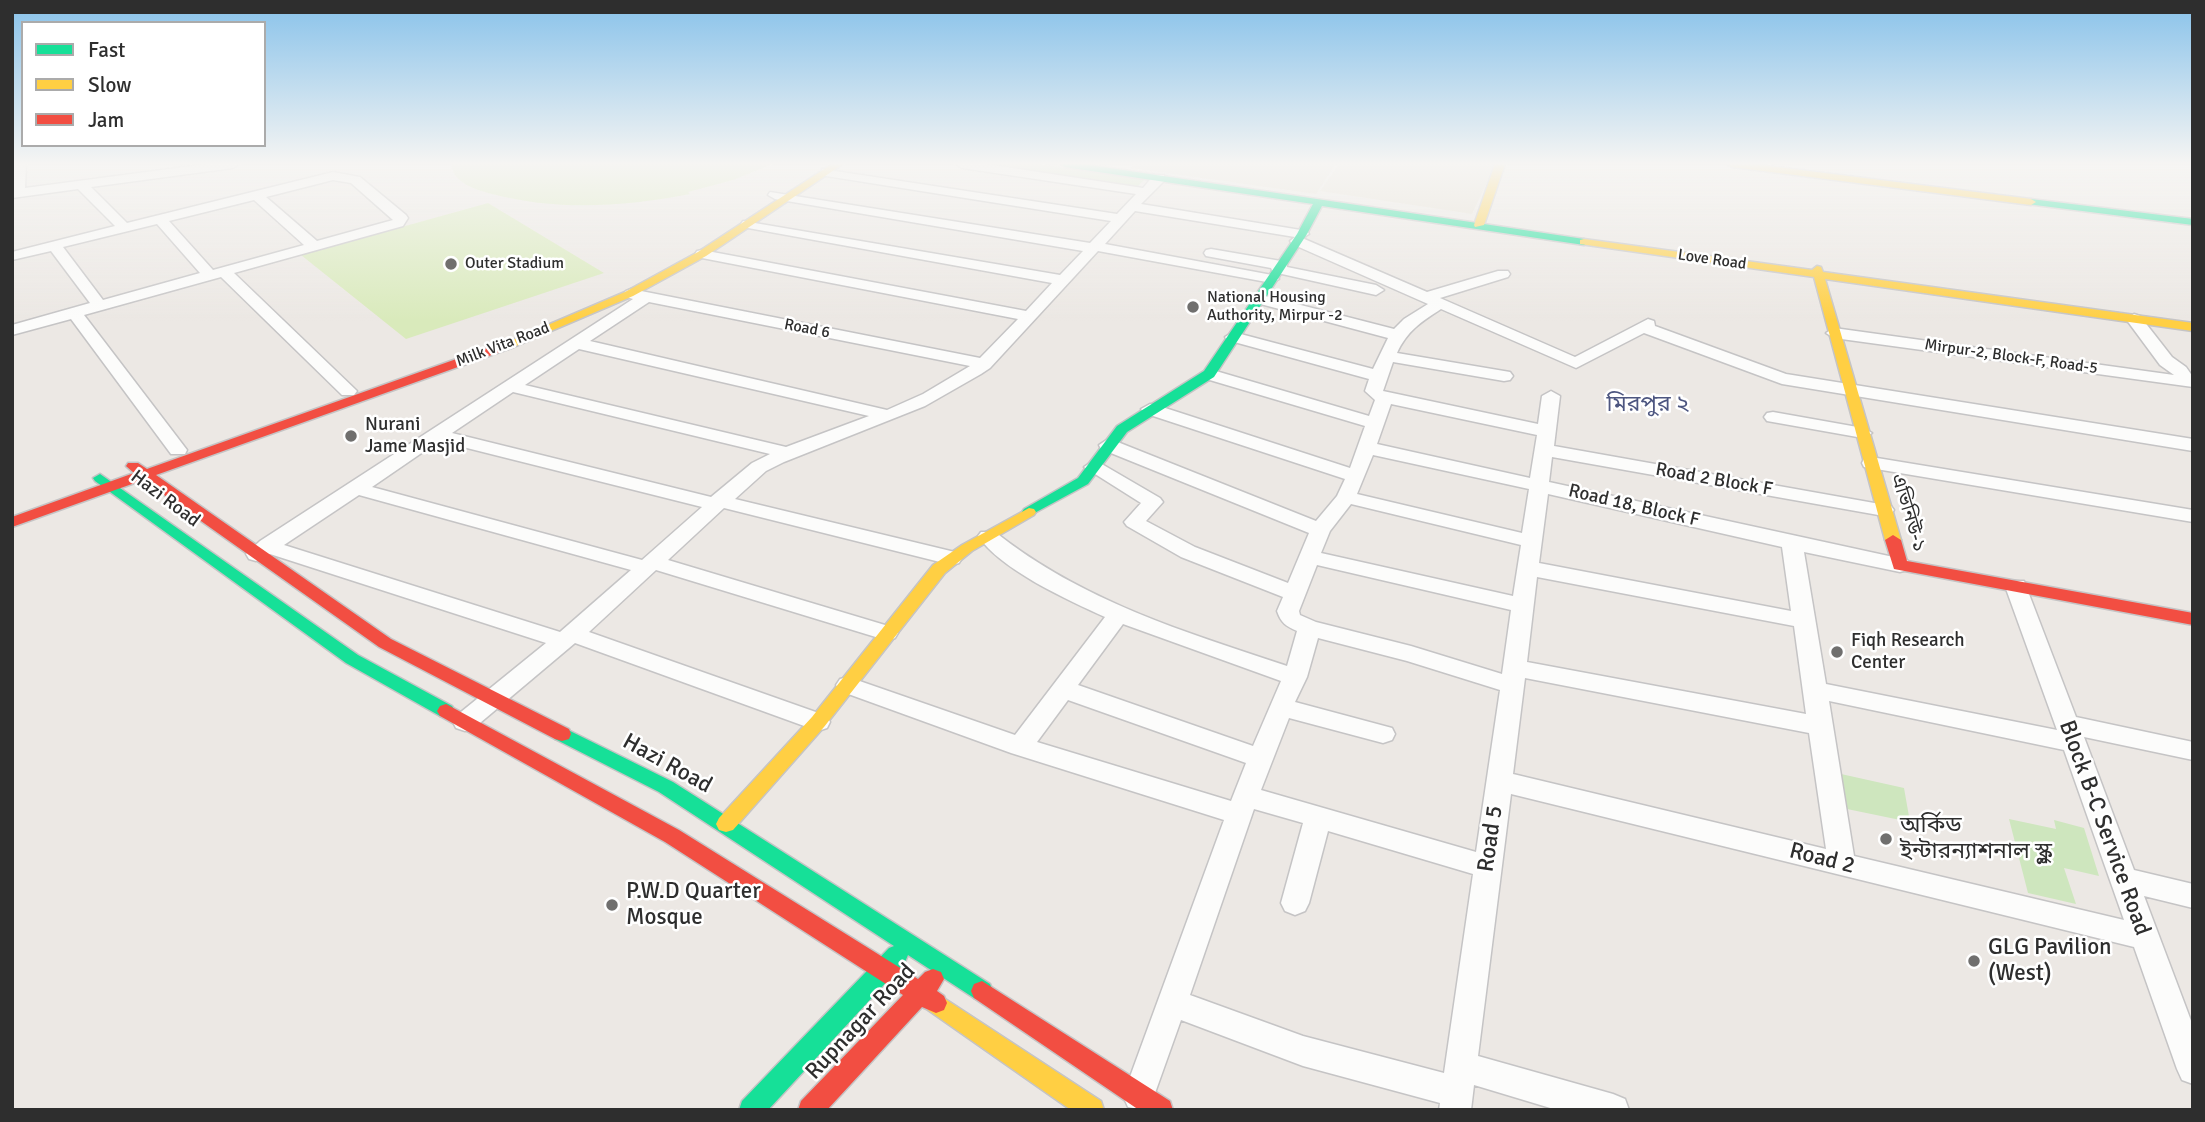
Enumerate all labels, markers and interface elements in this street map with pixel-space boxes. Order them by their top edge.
legend [21,21,266,147]
text: Fast [88,37,125,63]
text: Slow [88,72,132,98]
text: Jam [88,107,124,133]
street label: Love Road [1677,246,1747,274]
place label: Outer Stadium [465,254,564,274]
marker: Outer Stadium [443,256,459,272]
place label: National Housing Authority, Mirpur -2 [1207,288,1343,326]
marker: National Housing Authority, Mirpur -2 [1185,299,1201,315]
street label: Road 6 [782,315,832,343]
street label: Milk Vita Road [454,318,552,372]
street label: Mirpur-2, Block-F, Road-5 [1923,335,2099,379]
district label: মিরপুর ২ [1607,391,1689,419]
place label: Nurani Jame Masjid [365,414,465,458]
marker: Nurani Jame Masjid [343,428,359,444]
street label: Road 2 Block F [1654,458,1774,502]
street label: Hazi Road [126,466,204,532]
street label: এভিনিউ-১ [1885,471,1931,555]
street label: Road 18, Block F [1566,480,1702,532]
place label: Fiqh Research Center [1851,630,1965,674]
marker: Fiqh Research Center [1829,644,1845,660]
street label: Block B-C Service Road [2052,717,2156,939]
street label: Hazi Road [617,728,717,800]
street label: Road 5 [1473,804,1509,874]
place label: অর্কিড ইন্টারন্যাশনাল স্কুল [1900,812,2052,866]
marker: অর্কিড ইন্টারন্যাশনাল স্কুল [1878,831,1894,847]
street label: Road 2 [1786,838,1858,880]
place label: P.W.D Quarter Mosque [626,878,761,932]
marker: P.W.D Quarter Mosque [604,897,620,913]
place label: GLG Pavilion (West) [1988,934,2112,988]
marker: GLG Pavilion (West) [1966,953,1982,969]
street label: Rupnagar Road [800,958,922,1086]

